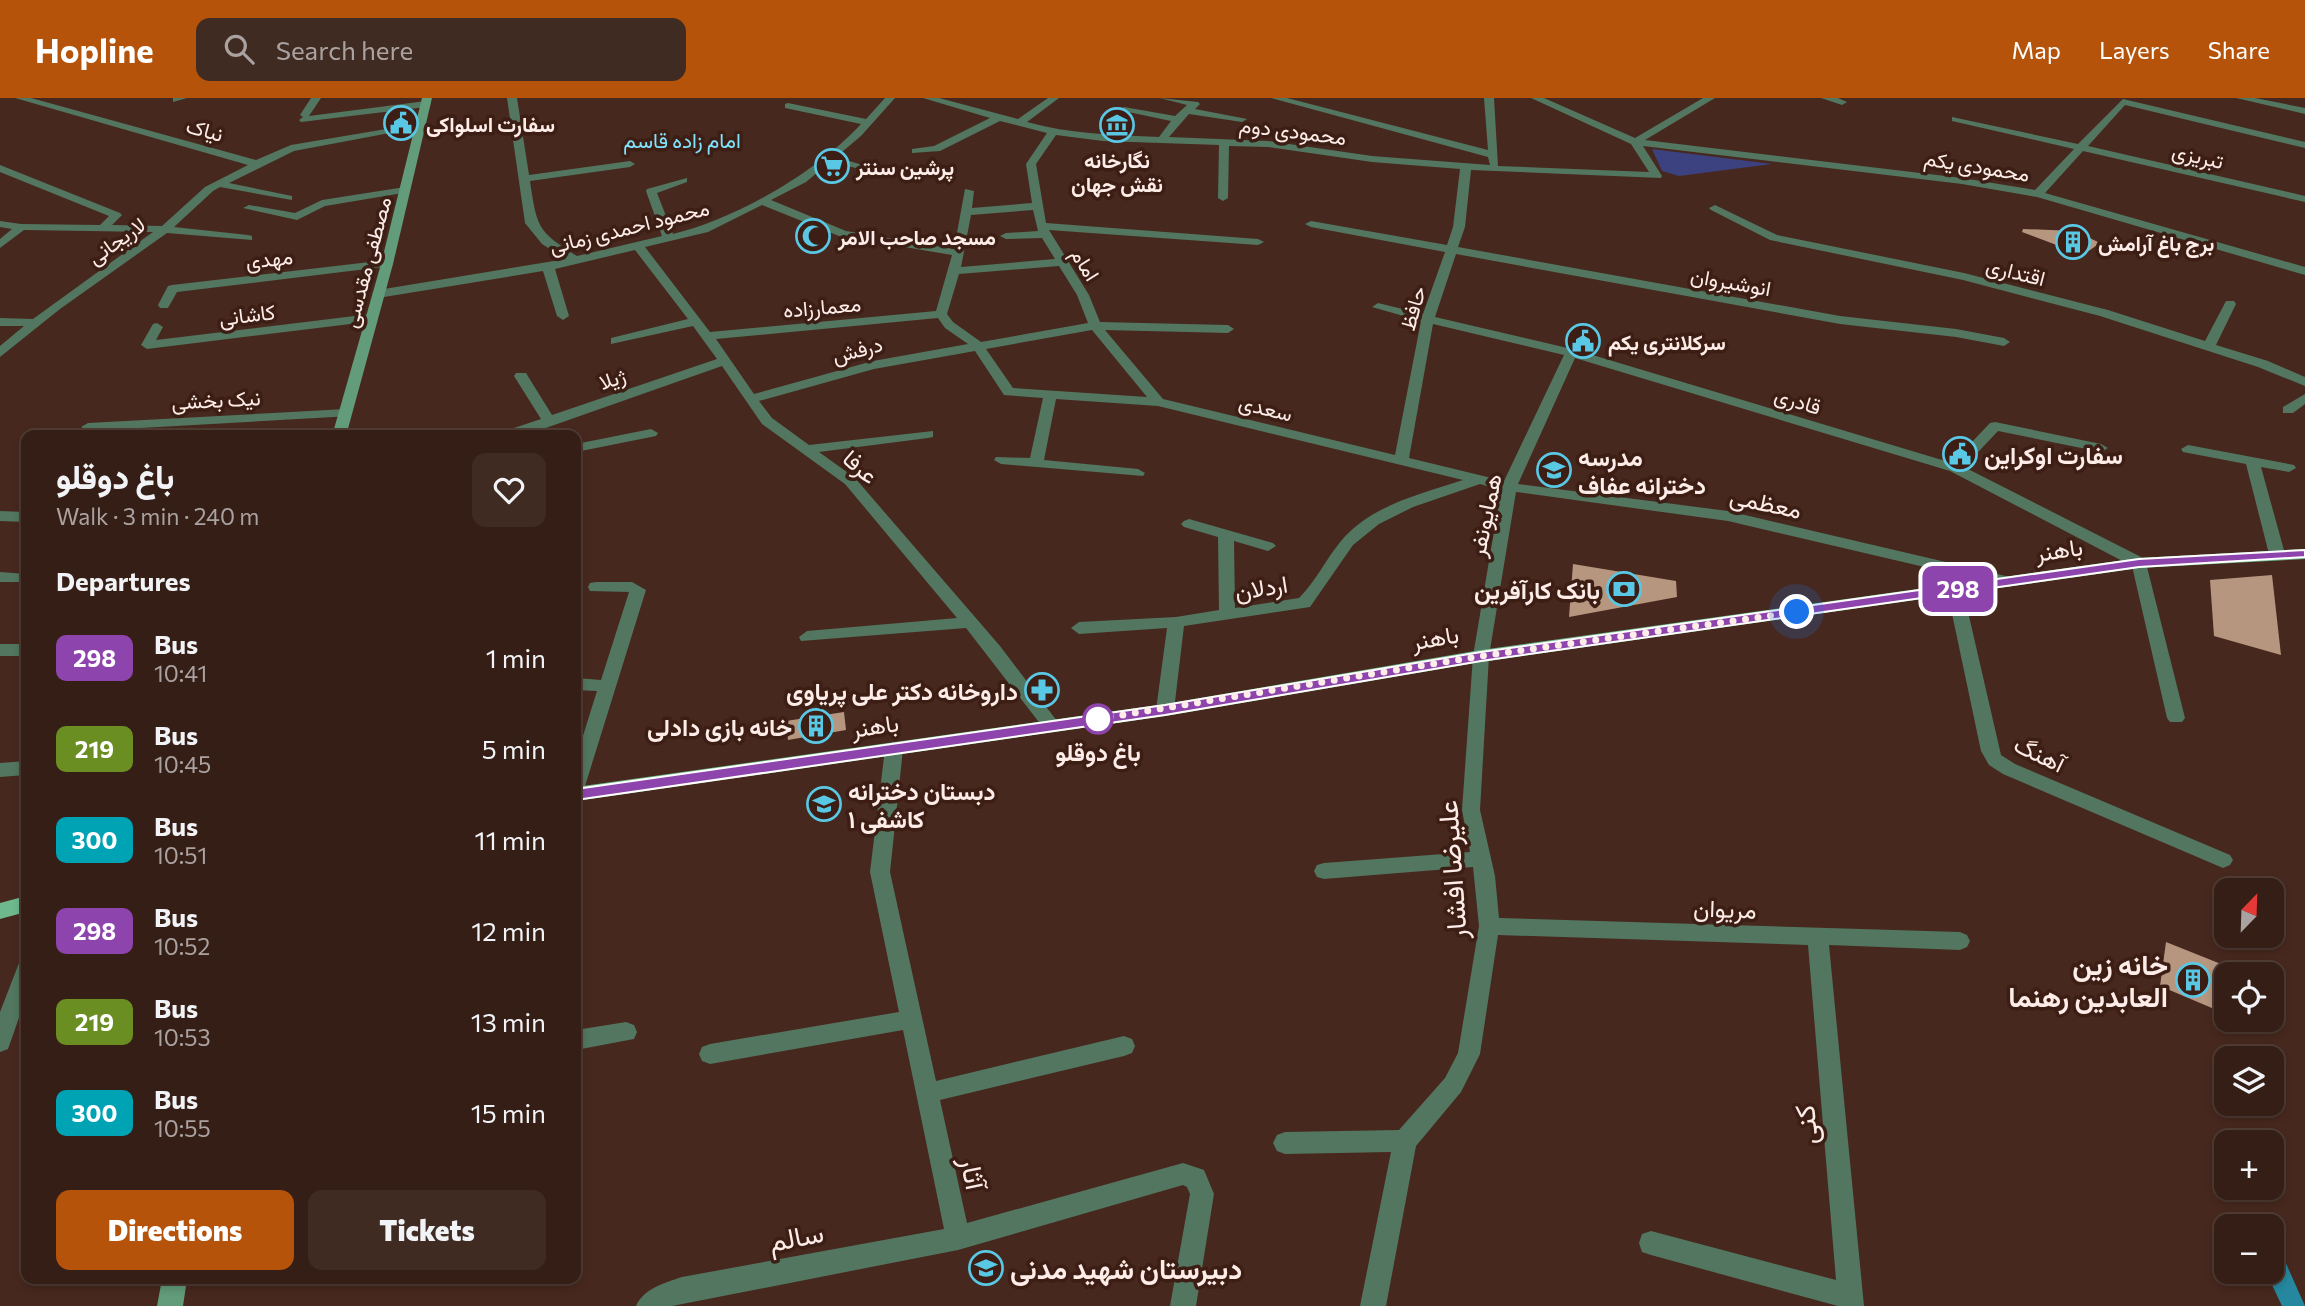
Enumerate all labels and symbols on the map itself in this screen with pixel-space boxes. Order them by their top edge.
public building icon: سفارت اسلواکی [382,104,420,142]
museum icon: نگارخانه نقش جهان [1098,106,1136,144]
place label: سفارت اسلواکی [426,111,555,138]
street label: محمودی دوم [1238,111,1348,152]
street label: نیاک [183,112,226,147]
district label: امام زاده قاسم [623,127,741,155]
street label: تبریزی [2169,137,2226,175]
street label: محمودی یکم [1922,144,2031,189]
supermarket icon: پرشین سنتر [813,147,851,185]
place label: نگارخانه نقش جهان [1071,147,1163,198]
place label: پرشین سنتر [855,154,954,182]
street label: مصطفی مقدسی [337,194,396,330]
street label: محمود احمدی زمانی [547,194,712,260]
street label: لاریجانی [82,211,151,271]
mosque icon: مسجد صاحب الامر [794,217,832,255]
building icon: برج باغ آرامش [2054,223,2092,261]
place label: مسجد صاحب الامر [837,224,996,251]
place label: برج باغ آرامش [2098,230,2214,258]
street label: مهدی [244,243,294,275]
street label: امام [1064,243,1106,287]
street label: اقتداری [1983,252,2048,292]
street label: انوشیروان [1688,262,1773,302]
street label: حافظ [1394,283,1430,333]
street label: معمارزاده [782,290,862,324]
street label: کاشانی [217,298,277,331]
public building icon: سرکلانتری یکم [1564,322,1602,360]
place label: سرکلانتری یکم [1608,329,1726,357]
street label: درفش [829,330,886,370]
street label: ژیلا [595,362,630,396]
street label: قادری [1771,381,1824,421]
street label: نیک بخشی [171,384,261,415]
street label: سعدی [1236,388,1295,427]
public building icon: سفارت اوکراین [1941,435,1979,473]
place label: سفارت اوکراین [1984,440,2123,471]
place label: مدرسه دخترانه عفاف [1578,442,1706,501]
street label: عرفا [836,443,885,491]
school or university icon: مدرسه دخترانه عفاف [1535,451,1573,489]
street label: همایونفر [1461,471,1509,561]
street label: معظمی [1727,480,1804,525]
street label: باهنر [2033,531,2085,569]
line badge: 298 [1918,566,1998,612]
street label: اردلان [1232,569,1290,607]
bank icon: بانک کارآفرین [1605,570,1643,608]
place label: بانک کارآفرین [1474,575,1600,606]
your location [1779,594,1814,629]
street label: باهنر [1408,619,1461,658]
pharmacy icon: داروخانه دکتر علی پریاوی [1023,671,1061,709]
place label: داروخانه دکتر علی پریاوی [786,676,1018,708]
marker: باغ دوقلو [1083,704,1113,734]
building icon: خانه بازی دادلی [797,707,835,745]
street label: باهنر [849,707,901,745]
place label: خانه بازی دادلی [647,712,792,743]
street label: آهنگ [2010,728,2072,779]
place label: باغ دوقلو [1055,737,1141,769]
place label: دبستان دخترانه کاشفی ۱ [848,776,995,834]
school or university icon: دبستان دخترانه کاشفی ۱ [805,785,843,823]
street label: علیرضا افشار [1429,799,1475,942]
north arrow [2214,878,2284,948]
street label: مریوان [1693,892,1757,926]
place label: خانه زین العابدین رهنما [2008,947,2168,1015]
building icon: خانه زین العابدین رهنما [2174,961,2212,999]
street label: کنی [1786,1103,1825,1146]
street label: آثار [952,1153,995,1195]
street label: سالم [766,1214,827,1261]
school or university icon: دبیرستان شهید مدنی [967,1249,1005,1287]
place label: دبیرستان شهید مدنی [1010,1251,1242,1287]

